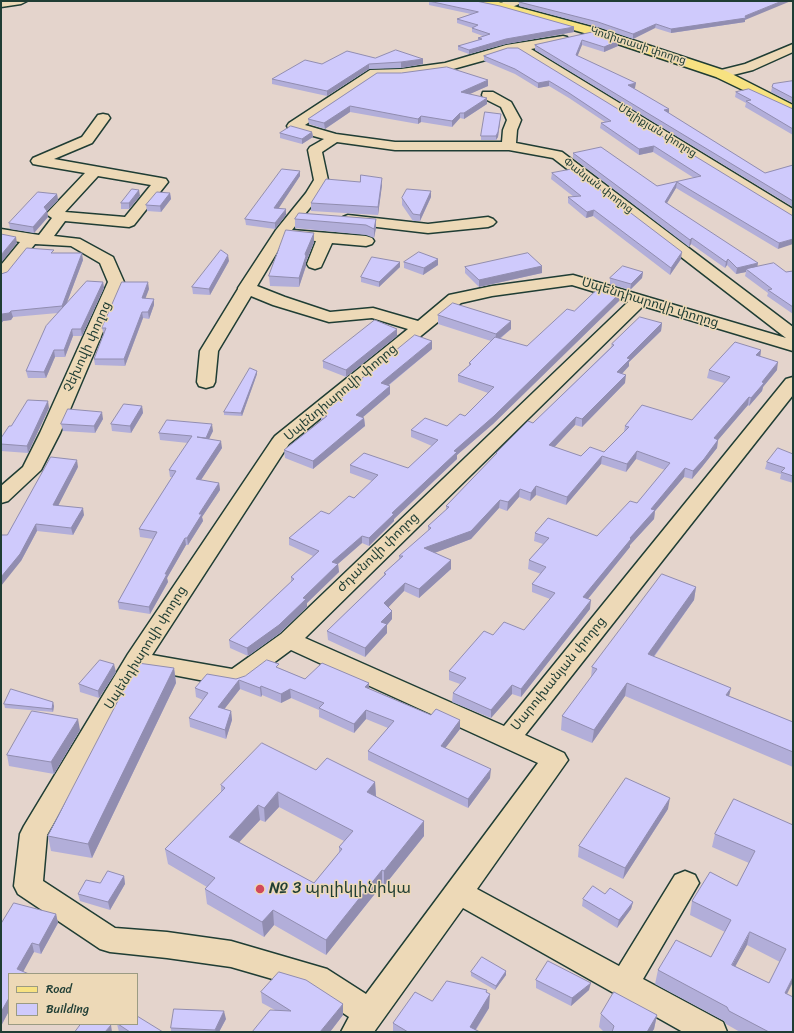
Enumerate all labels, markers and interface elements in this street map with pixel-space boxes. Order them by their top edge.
street label: Կոմիտասի փողոց [588,24,688,68]
street label: Մելիքյան փողոց [615,101,699,161]
street label: Փանյան փողոց [560,155,636,217]
street label: Սպենդիարովի փողոց [580,275,720,331]
street label: Չեխովի փողոց [61,299,115,395]
street label: Սպենդիարովի փողոց [281,341,401,445]
street label: Ժդանովի փողոց [334,510,422,596]
street label: Սպենդիարովի փողոց [102,583,190,713]
street label: Սարուխանյան փողոց [508,614,610,734]
place label: № 3 պոլիկլինիկա [269,879,411,899]
marker: № 3 պոլիկլինիկա [254,883,266,895]
legend [8,973,138,1025]
text: Road [46,978,72,1000]
text: Building [46,998,89,1020]

